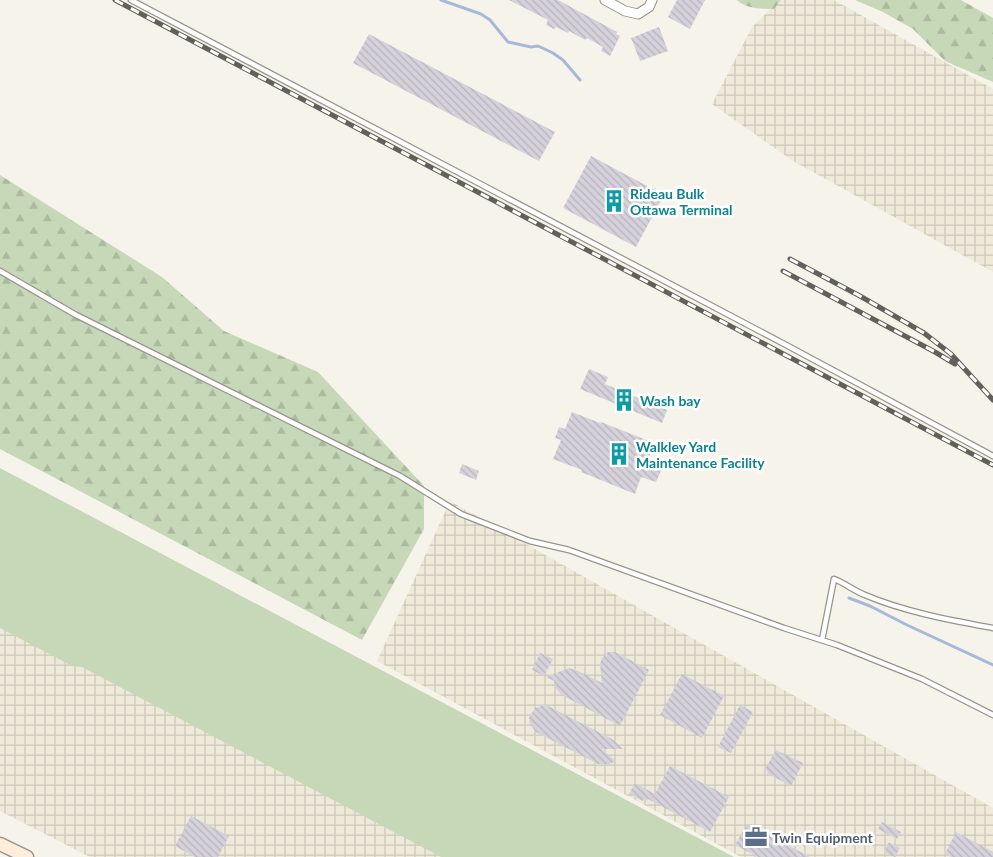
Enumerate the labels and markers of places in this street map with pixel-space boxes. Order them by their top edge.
place label: Rideau Bulk Ottawa Terminal [630,185,733,218]
building icon: Rideau Bulk Ottawa Terminal [601,188,627,214]
building icon: Wash bay [611,387,637,413]
place label: Wash bay [640,392,701,409]
place label: Walkley Yard Maintenance Facility [636,438,765,471]
building icon: Walkley Yard Maintenance Facility [606,441,632,467]
office icon: Twin Equipment [743,824,769,850]
place label: Twin Equipment [772,829,873,846]

